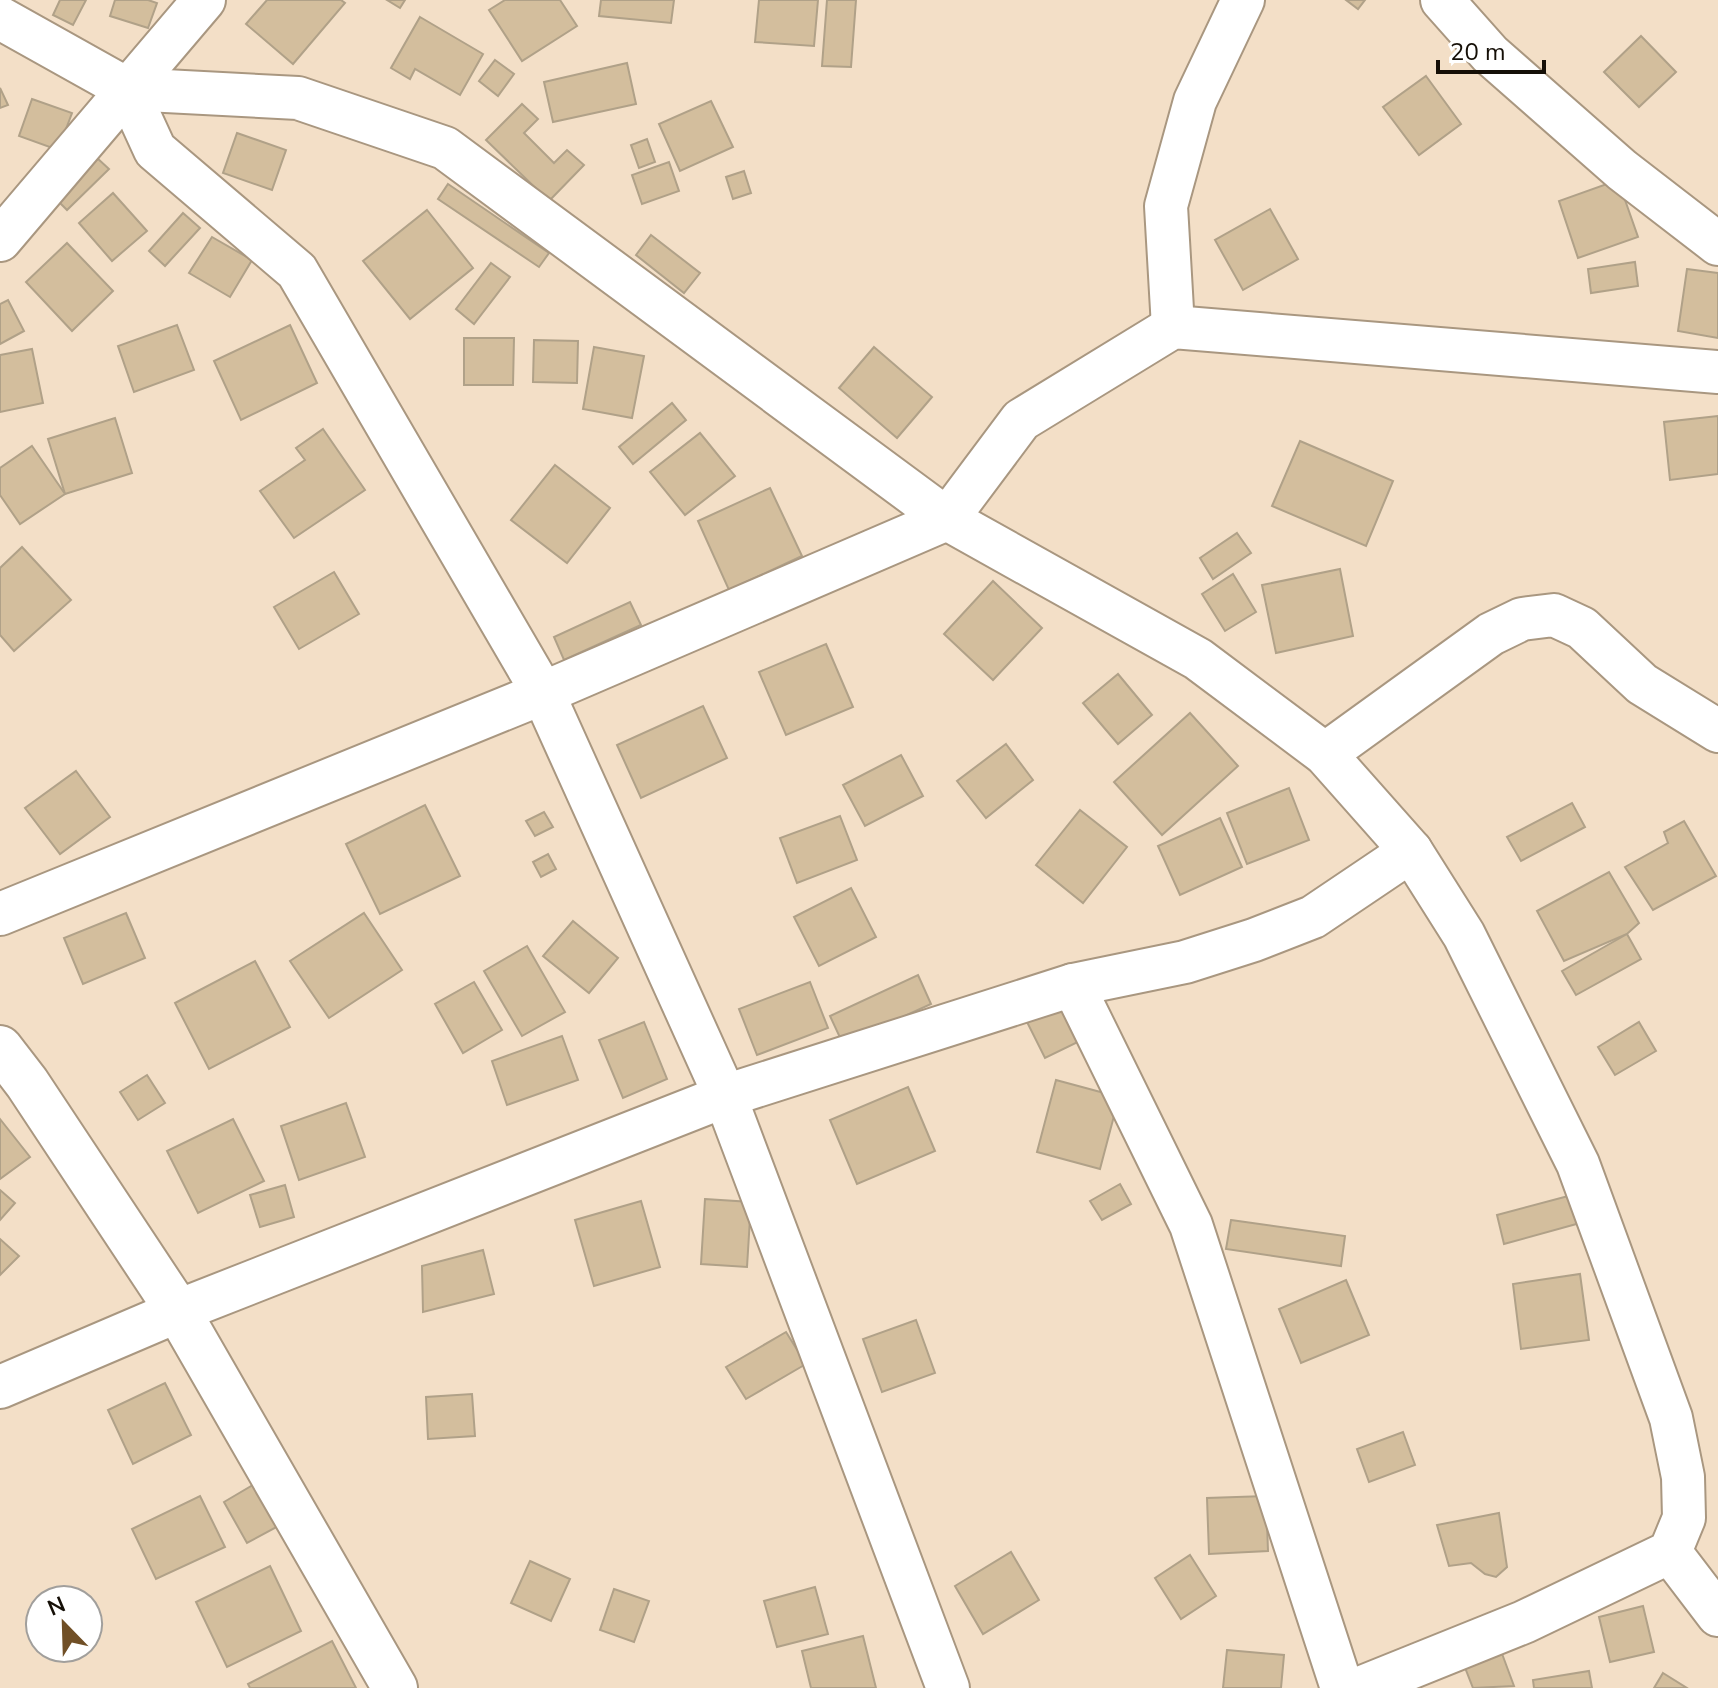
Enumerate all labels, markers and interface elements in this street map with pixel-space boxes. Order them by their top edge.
scale bar [1438,24,1544,74]
text: 20 m [1450,36,1506,68]
north arrow [24,1584,104,1664]
text: N [43,1589,70,1624]

